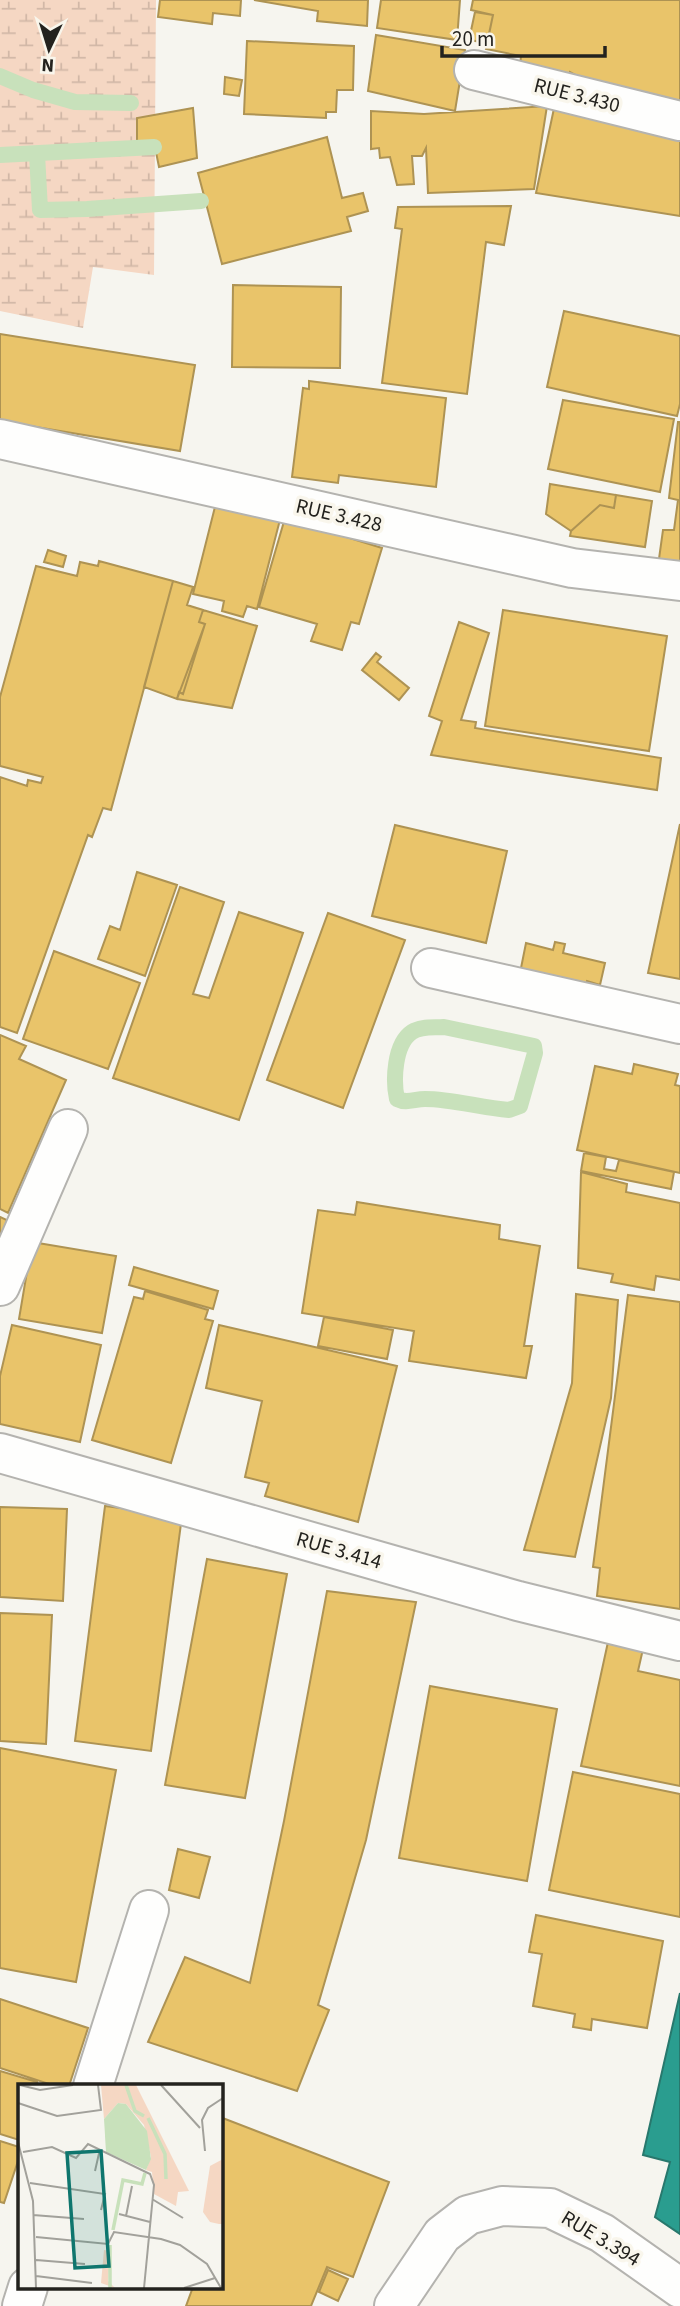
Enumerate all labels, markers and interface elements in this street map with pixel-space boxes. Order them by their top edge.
north arrow [14,14,84,84]
scale bar [442,14,605,58]
text: 20 m [452,24,494,54]
text: N [41,51,55,78]
street label: RUE 3.430 [531,70,623,120]
street label: RUE 3.428 [293,491,385,539]
street label: RUE 3.414 [293,1523,385,1577]
inset map [18,2084,222,2288]
street label: RUE 3.394 [556,2203,646,2273]

